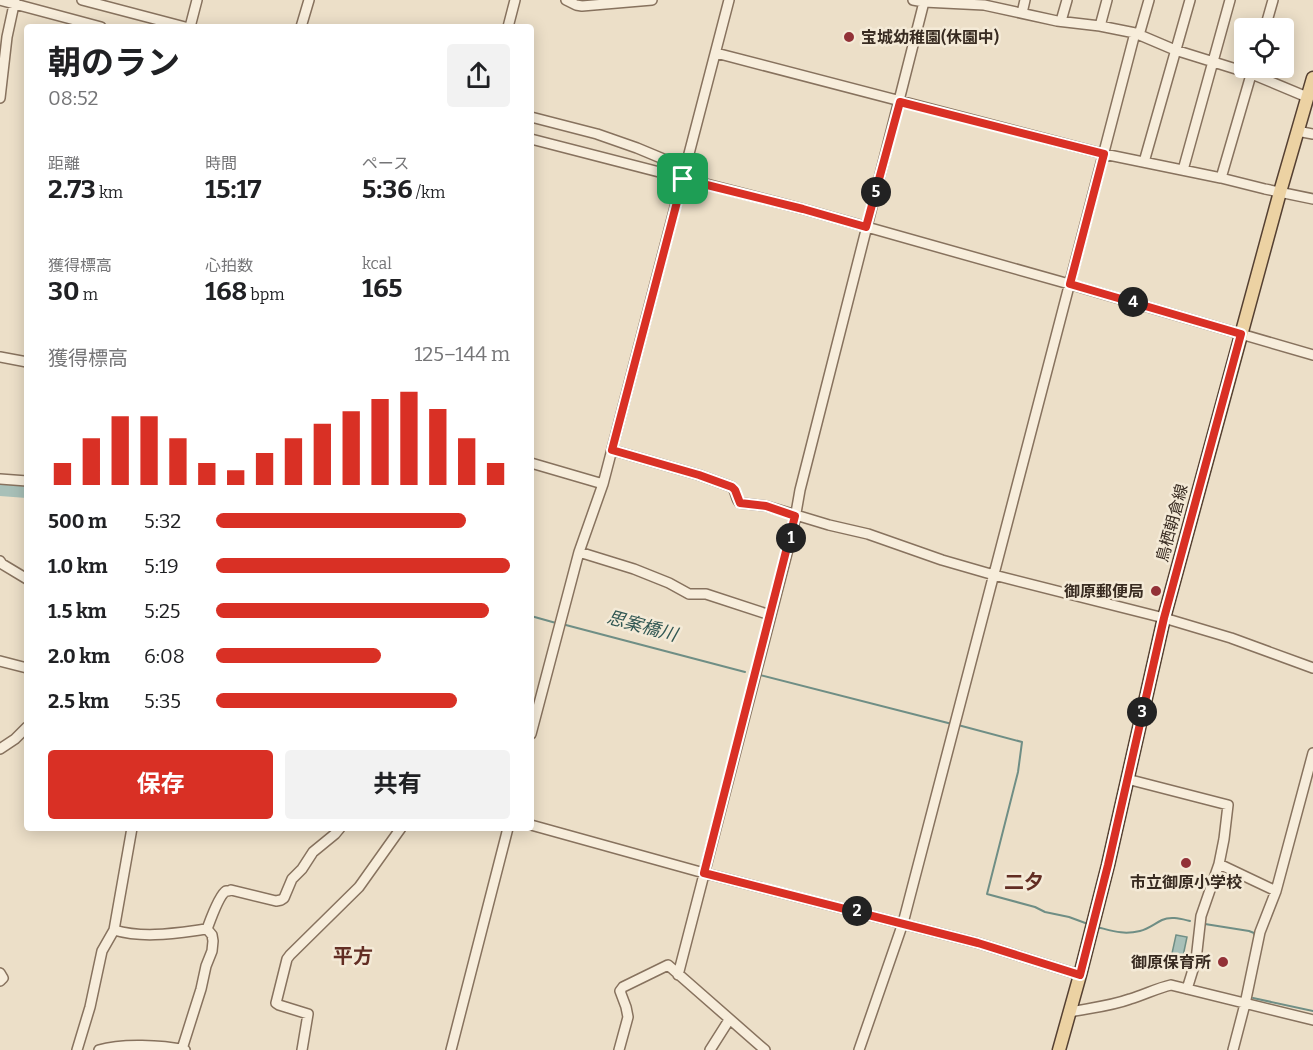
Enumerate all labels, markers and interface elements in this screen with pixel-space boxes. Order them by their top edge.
map controls [1234,18,1294,78]
button: locate [1234,18,1294,78]
place label: 宝城幼稚園(休園中) [861,28,999,47]
marker: 宝城幼稚園(休園中) [842,30,856,44]
text: 朝のラン [48,43,180,83]
button: share [447,44,510,107]
text: 08:52 [48,86,98,110]
pin [657,153,708,204]
text: 距離 [48,154,80,173]
text: 時間 [205,154,237,173]
text: ペース [362,154,409,173]
icon: arrive [666,162,699,195]
text: 2.73 [48,174,96,205]
text: 15:17 [205,174,261,205]
text: 5:36 [362,174,413,205]
pin: 5 [861,177,891,207]
text: 5 [872,182,880,201]
text: km [96,183,123,202]
text: /km [413,183,445,202]
text: kcal [362,254,392,273]
text: 獲得標高 [48,256,112,275]
text: 心拍数 [205,256,253,275]
text: 165 [362,273,402,304]
text: 30 [48,276,80,307]
text: 168 [205,276,247,307]
text: m [80,285,98,304]
text: bpm [247,285,285,304]
pin: 4 [1118,287,1148,317]
text: 4 [1128,292,1138,311]
text: 125–144 m [414,342,510,366]
text: 獲得標高 [48,346,128,370]
street label: 鳥栖朝倉線 [1152,482,1192,564]
text: 500 m [48,509,107,533]
text: 5:32 [144,509,181,533]
pin: 1 [776,523,806,553]
text: 1 [788,528,794,547]
text: 1.0 km [48,554,108,578]
text: 5:19 [144,554,179,578]
place label: 御原郵便局 [1064,582,1144,601]
marker: 御原郵便局 [1149,584,1163,598]
text: 1.5 km [48,599,107,623]
text: 5:25 [144,599,180,623]
water label: 思案橋川 [604,606,682,646]
text: 2.0 km [48,644,110,668]
text: 6:08 [144,644,185,668]
text: 2.5 km [48,689,109,713]
text: 5:35 [144,689,181,713]
pin: 3 [1127,697,1157,727]
text: 3 [1137,702,1147,721]
button: 保存 [48,750,273,819]
button: 共有 [285,750,510,819]
marker: 市立御原小学校 [1179,856,1193,870]
district label: 二夕 [1004,870,1044,894]
place label: 市立御原小学校 [1130,873,1242,892]
pin: 2 [842,896,872,926]
text: 2 [852,901,862,920]
district label: 平方 [333,944,373,968]
place label: 御原保育所 [1131,953,1211,972]
marker: 御原保育所 [1216,955,1230,969]

